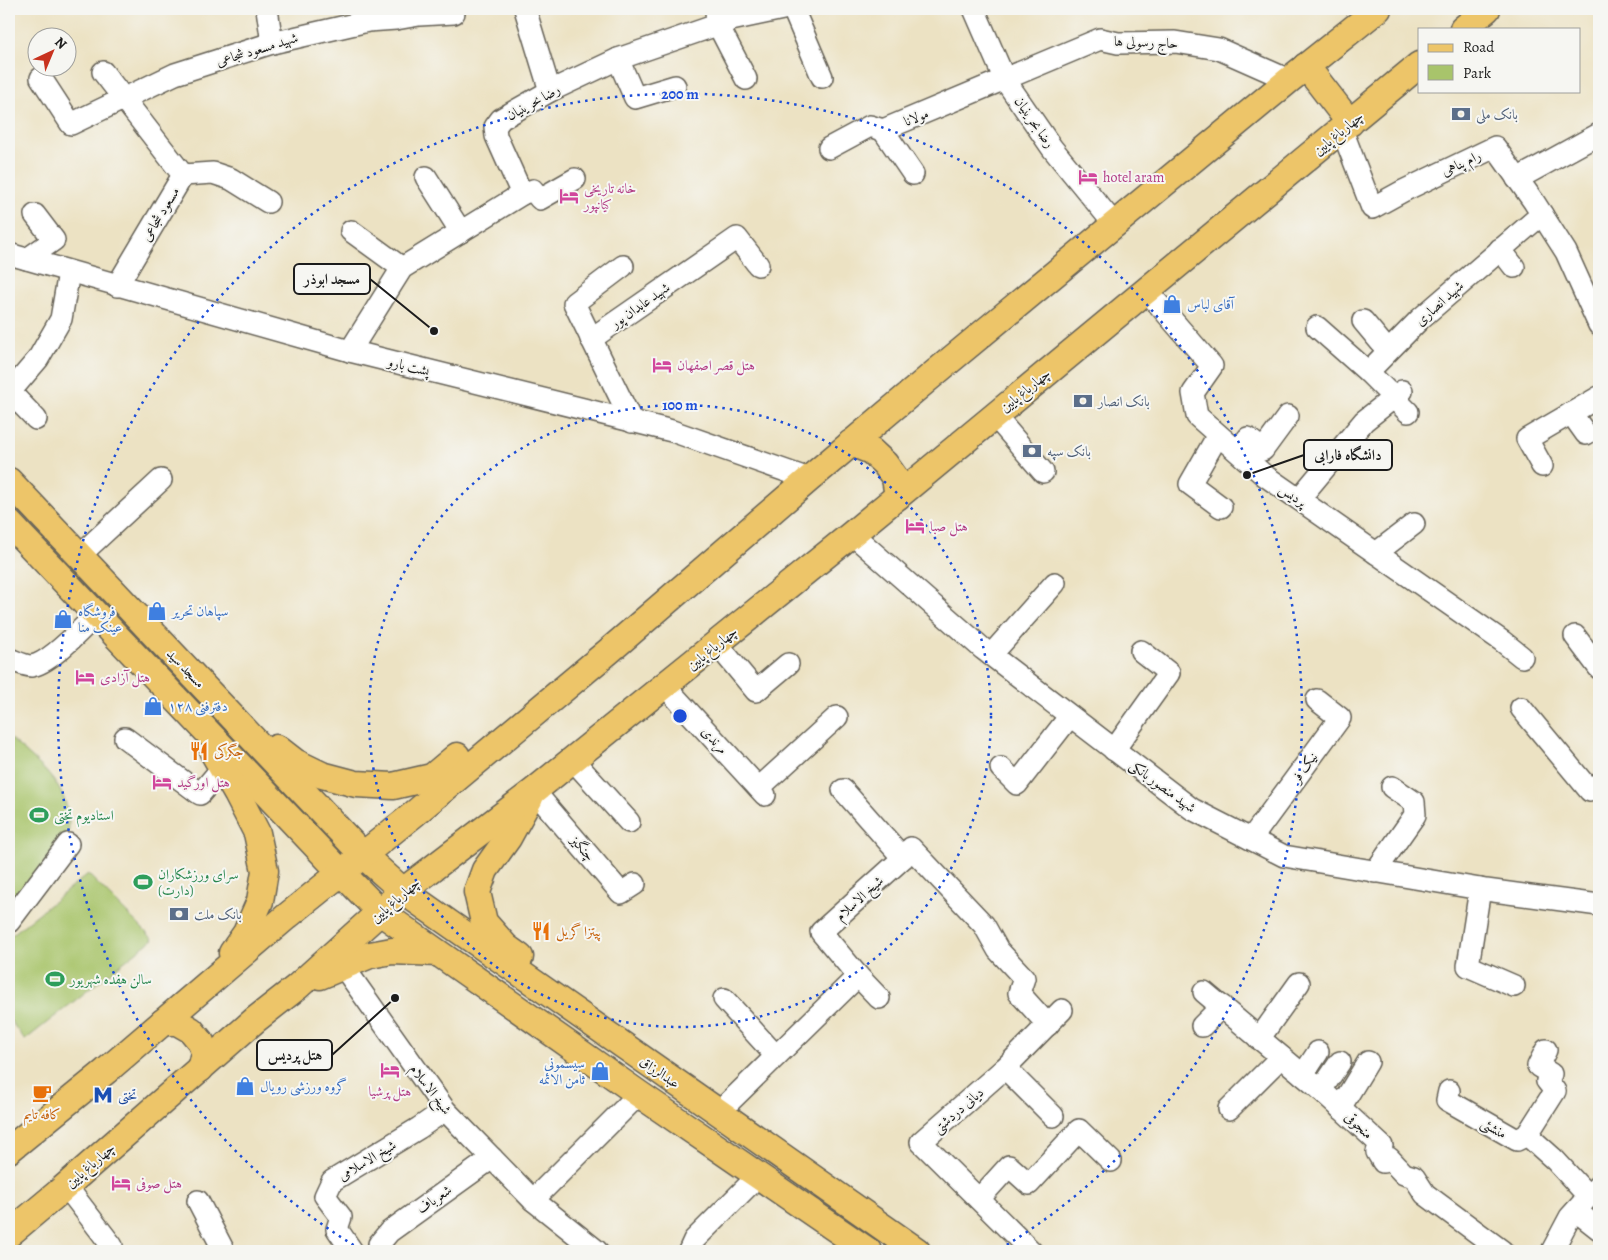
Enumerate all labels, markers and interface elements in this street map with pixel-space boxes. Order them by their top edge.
north arrow [28,28,78,78]
street label: شهید مسعود شجاعی [214,28,300,71]
legend [1418,28,1580,92]
street label: حاج رسولی ها [1113,32,1179,56]
text: N [50,33,71,53]
text: Road [1463,37,1495,57]
text: Park [1463,63,1492,83]
street label: رضا بحرینیان [503,80,564,125]
text: 200 m [661,84,699,104]
street label: رضا بحرینیان [1010,93,1059,152]
bank icon: بانک ملی [1450,103,1472,125]
street label: مولانا [901,104,931,131]
place label: بانک ملی [1476,105,1518,124]
street label: چهارباغ پایین [1309,107,1369,161]
street label: رام پناهی [1438,146,1485,184]
hotel icon: hotel aram [1077,166,1099,188]
place label: hotel aram [1103,168,1165,187]
place label: خانه تاریخی کیانپور [582,179,636,214]
street label: مسعود شجاعی [137,183,184,245]
hotel icon: خانه تاریخی کیانپور [558,185,580,207]
callout: مسجد ابوذر [294,264,370,294]
text: مسجد ابوذر [302,269,360,289]
street label: شهید انصاری [1411,276,1468,330]
street label: شهید عابدان پور [605,278,675,335]
shop icon: آقای لباس [1161,293,1183,315]
place label: آقای لباس [1187,295,1236,314]
street label: پشت بارو [384,352,433,381]
hotel icon: هتل قصر اصفهان [651,354,673,376]
place label: هتل قصر اصفهان [677,356,755,376]
street label: چهارباغ پایین [996,364,1056,418]
bank icon: بانک انصار [1072,390,1094,412]
place label: بانک انصار [1096,392,1150,411]
text: 100 m [662,395,698,415]
bank icon: بانک سپه [1021,440,1043,462]
callout: دانشگاه فارابی [1304,440,1392,470]
place label: بانک سپه [1047,442,1091,461]
text: دانشگاه فارابی [1313,445,1382,466]
street label: پردیس [1275,479,1311,513]
hotel icon: هتل صبا [904,515,926,537]
place label: هتل صبا [930,517,968,537]
shop icon: سپاهان تحریر [146,600,168,622]
place label: فروشگاه عینک منا [78,602,122,637]
place label: سپاهان تحریر [170,602,229,621]
shop icon: فروشگاه عینک منا [52,608,74,630]
street label: چهارباغ پایین [683,622,743,676]
street label: مسجد سید [162,644,209,692]
hotel icon: هتل آزادی [74,666,96,688]
place label: هتل آزادی [100,668,150,688]
shop icon: دفترفنی ۱۲۸ [142,695,164,717]
place label: دفترفنی ۱۲۸ [168,697,228,716]
centre of rings [671,707,689,725]
street label: مرندی [697,722,732,758]
restaurant icon: جگرکی [188,740,210,762]
place label: جگرکی [214,742,243,761]
street label: نیک فر [1286,748,1322,788]
street label: شهید منصور بانکی [1126,756,1200,817]
hotel icon: هتل اورگید [151,771,173,793]
place label: هتل اورگید [177,773,230,793]
sports icon: استادیوم تختی [28,804,50,826]
place label: استادیوم تختی [54,806,114,828]
street label: چنگیز [565,830,599,865]
place label: سرای ورزشکاران (دارت) [158,865,239,900]
sports icon: سرای ورزشکاران (دارت) [132,871,154,893]
street label: شیخ الاسلام [831,872,890,927]
street label: چهارباغ پایین [366,874,425,929]
bank icon: بانک ملت [168,903,190,925]
place label: بانک ملت [194,905,242,924]
restaurant icon: پیتزا گریل [530,920,552,942]
place label: پیتزا گریل [556,922,601,942]
sports icon: سالن هفده شهریور [44,968,66,990]
place label: سالن هفده شهریور [68,970,152,989]
callout: هتل پردیس [257,1040,332,1070]
text: هتل پردیس [268,1045,322,1066]
street label: عبدالرزاق [636,1052,684,1093]
place label: سیسمونی ثامن الائمه [539,1054,585,1089]
hotel icon: هتل پرشیا [379,1059,401,1081]
street label: شیخ الاسلام [403,1060,456,1120]
shop icon: سیسمونی ثامن الائمه [589,1060,611,1082]
shop icon: گروه ورزشی رویال [234,1075,256,1097]
place label: گروه ورزشی رویال [260,1077,347,1096]
cafe icon: کافه تایم [31,1082,53,1104]
place label: هتل پرشیا [369,1082,411,1102]
street label: دیانی دردشتی [929,1083,988,1138]
metro station icon: تختی [92,1084,114,1106]
place label: تختی [118,1086,137,1105]
place label: کافه تایم [23,1105,61,1127]
street label: منجوقی [1340,1107,1377,1143]
street label: منشئی [1477,1113,1510,1143]
street label: شیخ الاسلامی [335,1136,402,1188]
street label: چهارباغ پایین [61,1139,120,1194]
hotel icon: هتل صوفی [110,1172,132,1194]
place label: هتل صوفی [136,1174,182,1194]
street label: شعرباف [413,1181,456,1218]

